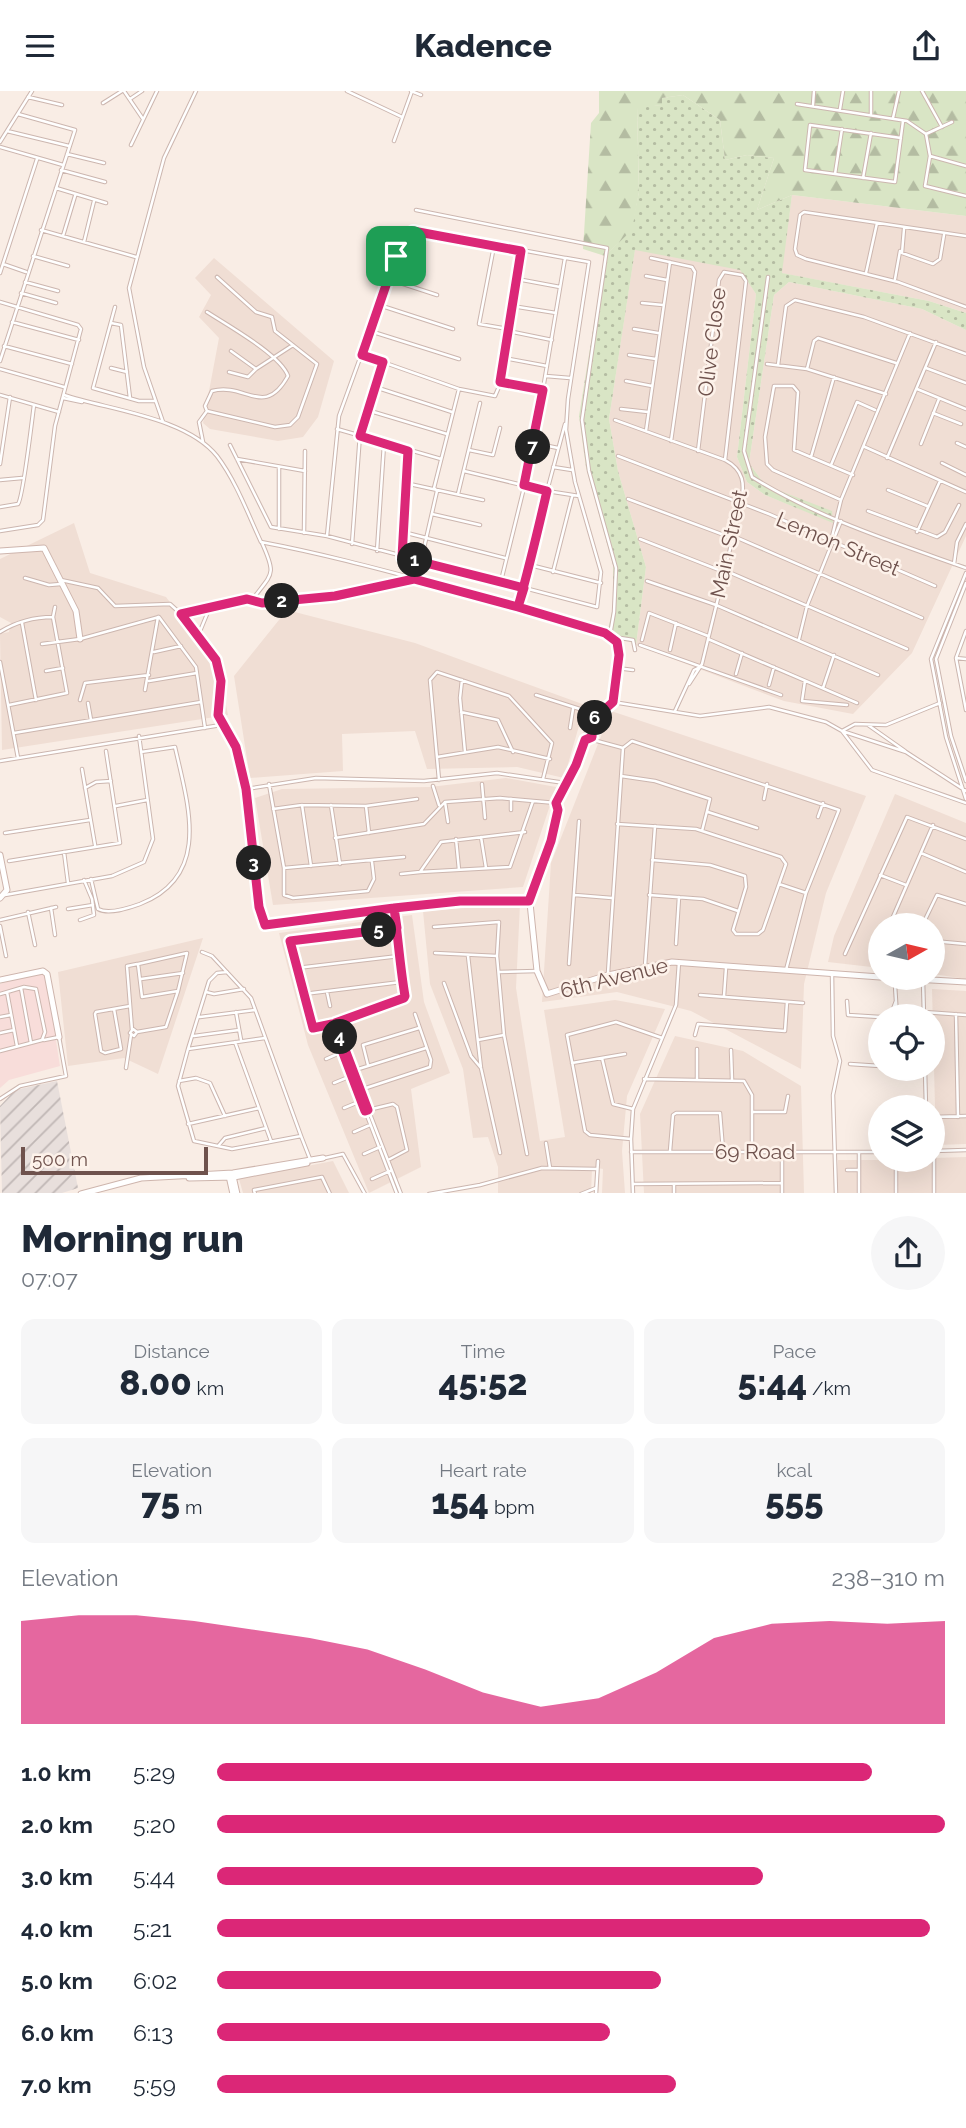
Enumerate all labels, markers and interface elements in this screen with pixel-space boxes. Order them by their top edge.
icon: menu [21,27,59,65]
text: Kadence [414,27,552,64]
icon: share [907,27,945,65]
pin [366,226,426,286]
icon: arrive [377,237,415,275]
street label: Olive Close [692,286,731,398]
pin: 7 [516,429,550,465]
text: 7 [527,435,538,457]
street label: Main Street [705,487,752,600]
street label: Lemon Street [773,506,904,581]
pin: 1 [398,543,432,577]
text: 1 [410,548,419,570]
pin: 2 [264,583,300,619]
text: 2 [276,589,287,611]
pin: 6 [578,701,612,735]
text: 6 [589,706,600,728]
pin: 3 [236,845,272,881]
text: 3 [248,851,259,873]
pin: 5 [362,913,396,947]
north arrow [868,913,945,991]
map controls [868,913,945,1172]
text: 5 [373,918,384,940]
street label: 6th Avenue [557,952,670,1003]
button: locate [868,1004,945,1081]
pin: 4 [322,1019,358,1055]
text: 4 [334,1025,345,1047]
button: layers [868,1095,945,1172]
street label: 69 Road [715,1139,795,1164]
scale bar [21,1145,208,1176]
text: 500 m [32,1148,88,1170]
text: Morning run [21,1216,244,1261]
button: share [871,1216,945,1290]
text: 07:07 [21,1265,78,1292]
text: Distance [134,1340,210,1362]
text: Time [461,1340,505,1362]
text: Pace [773,1340,816,1362]
text: 8.00 [119,1362,192,1403]
text: 45:52 [438,1362,528,1403]
text: 5:44 [738,1362,807,1403]
text: km [192,1377,224,1399]
text: /km [807,1377,851,1399]
text: Elevation [131,1459,212,1481]
text: Heart rate [439,1459,527,1481]
text: kcal [777,1459,812,1481]
text: 75 [141,1481,180,1522]
text: 154 [431,1481,489,1522]
text: 555 [765,1481,824,1522]
text: m [180,1496,202,1518]
text: bpm [489,1496,535,1518]
text: Elevation [21,1564,119,1591]
text: 238–310 m [832,1564,945,1591]
text: 1.0 km [21,1759,91,1786]
text: 5:29 [133,1759,175,1786]
text: 2.0 km [21,1811,93,1838]
text: 5:20 [133,1811,176,1838]
text: 3.0 km [21,1863,93,1890]
text: 5:44 [133,1863,175,1890]
text: 4.0 km [21,1915,93,1942]
text: 5:21 [133,1915,172,1942]
text: 5.0 km [21,1967,93,1994]
text: 6:02 [133,1967,177,1994]
text: 6.0 km [21,2019,94,2046]
text: 6:13 [133,2019,173,2046]
text: 7.0 km [21,2071,92,2098]
text: 5:59 [133,2071,176,2098]

